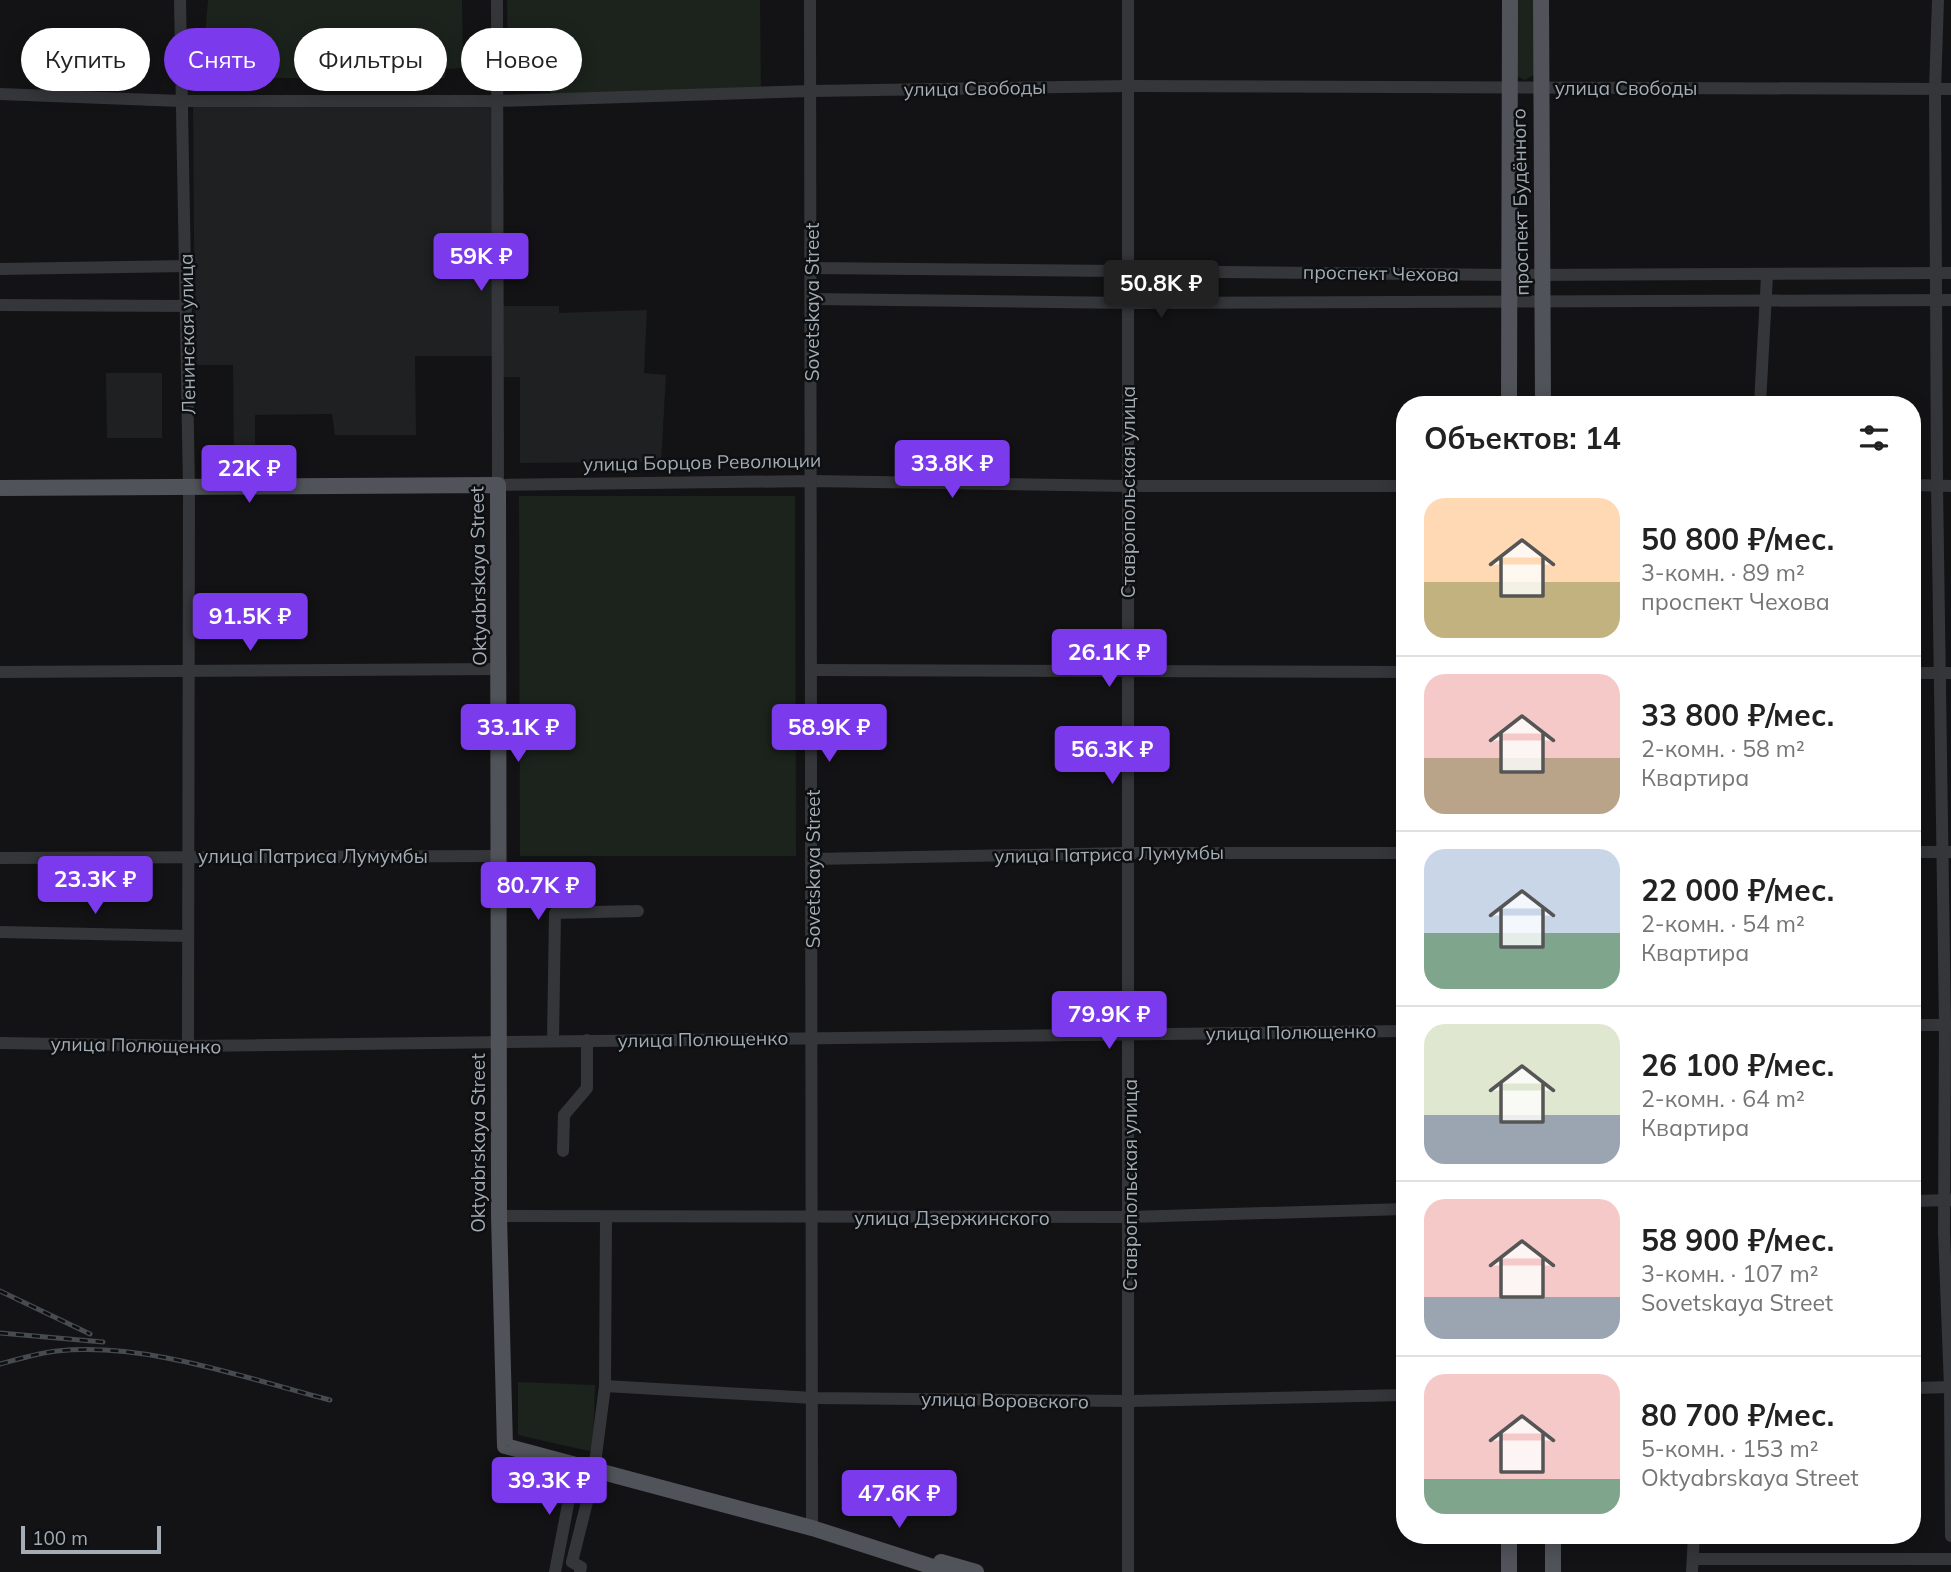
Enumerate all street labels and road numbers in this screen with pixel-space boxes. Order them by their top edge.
street label: улица Свободы [903,75,1047,101]
street label: улица Свободы [1555,76,1697,100]
street label: проспект Будённого [1506,108,1534,296]
street label: Sovetskaya Street [800,222,824,381]
street label: Ленинская улица [174,253,200,415]
street label: проспект Чехова [1303,260,1459,286]
street label: Ставропольская улица [1116,386,1140,598]
street label: улица Борцов Революции [583,448,821,476]
street label: Oktyabrskaya Street [464,486,492,666]
street label: Sovetskaya Street [801,789,825,948]
street label: улица Патриса Лумумбы [994,840,1224,868]
street label: улица Патриса Лумумбы [198,844,428,868]
street label: улица Полющенко [1205,1019,1377,1045]
street label: улица Полющенко [617,1026,789,1052]
street label: улица Полющенко [50,1032,222,1058]
street label: Oktyabrskaya Street [466,1053,490,1233]
street label: Ставропольская улица [1118,1079,1142,1291]
street label: улица Дзержинского [854,1206,1050,1230]
street label: улица Воровского [921,1387,1089,1413]

